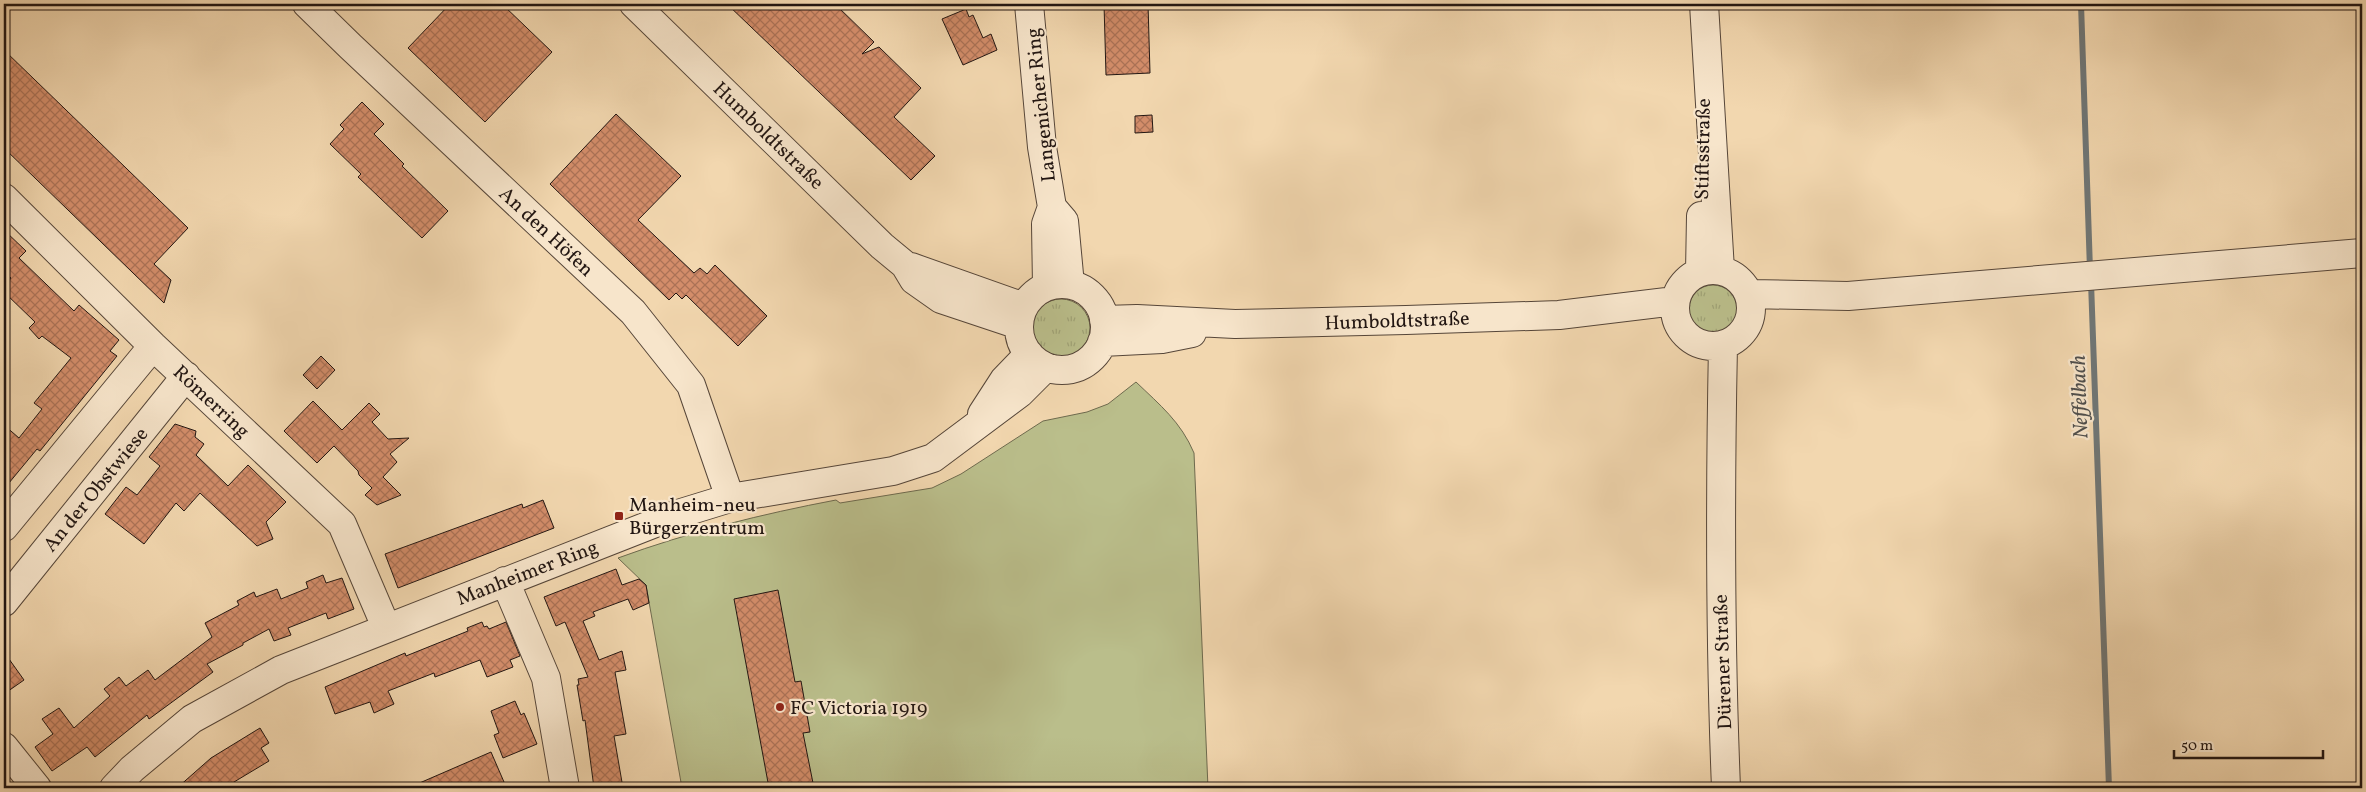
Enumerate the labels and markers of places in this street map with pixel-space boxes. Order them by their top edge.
place label: Manheim-neu Bürgerzentrum [629,492,765,543]
marker: Manheim-neu Bürgerzentrum [613,510,625,522]
place label: FC Victoria 1919 [790,695,927,723]
marker: FC Victoria 1919 [774,701,786,713]

